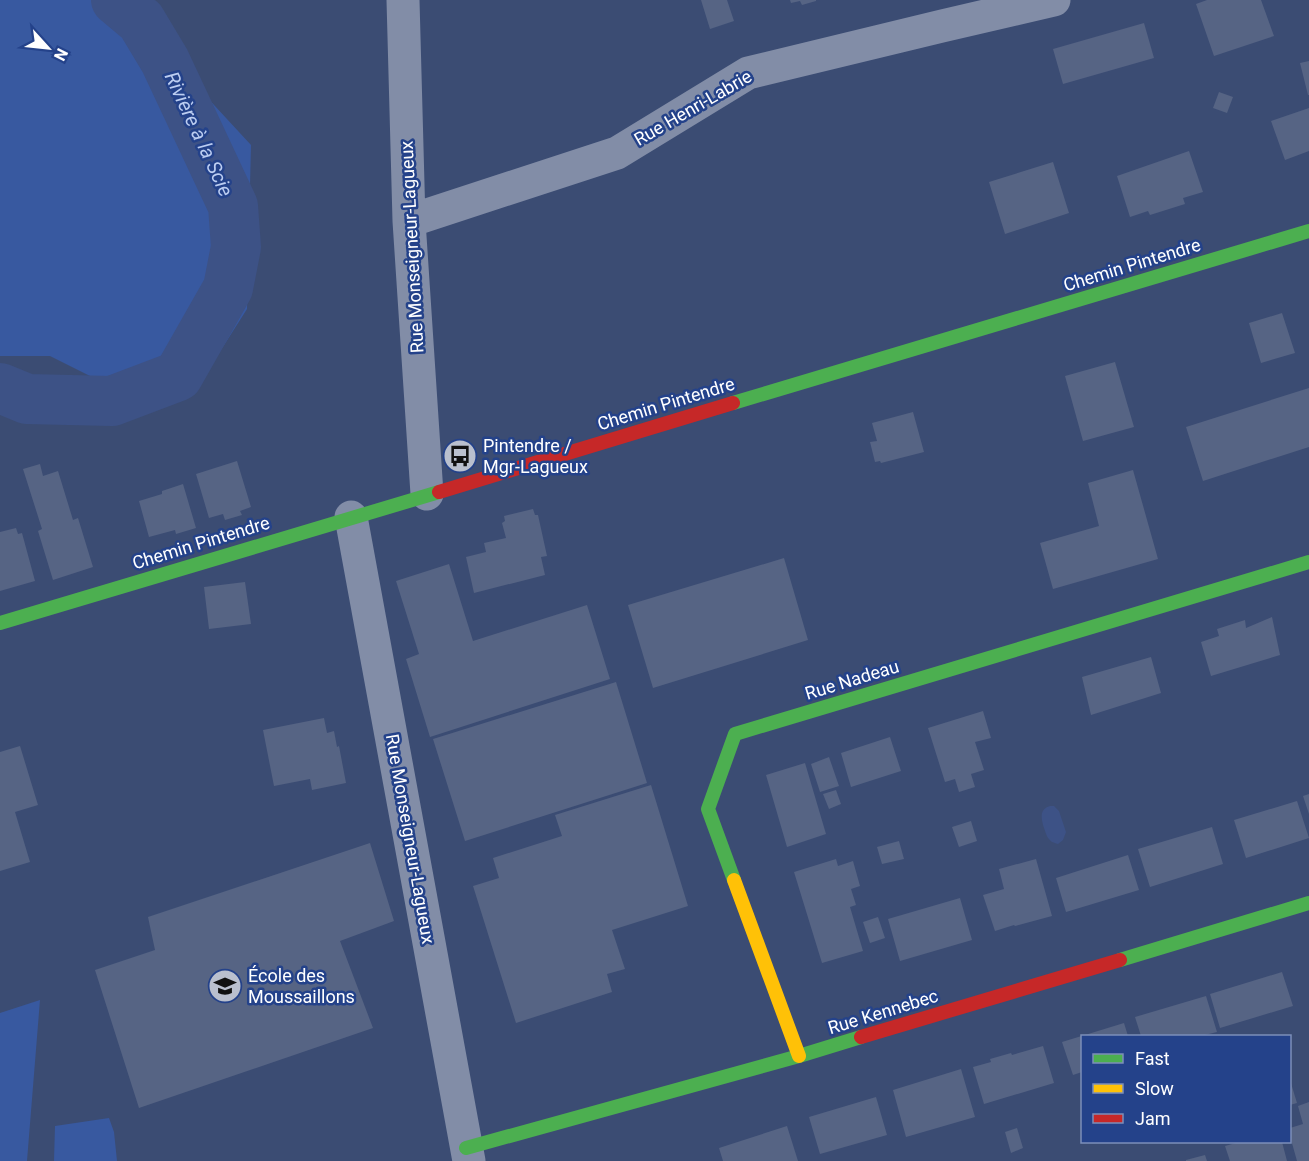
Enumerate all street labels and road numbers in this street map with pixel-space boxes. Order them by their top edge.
street label: Rue Henri-Labrie [630,65,755,150]
street label: Rue Monseigneur-Lagueux [395,140,428,354]
street label: Chemin Pintendre [1061,234,1203,295]
street label: Chemin Pintendre [595,373,737,434]
street label: Chemin Pintendre [130,512,272,573]
street label: Rue Nadeau [802,655,901,704]
street label: Rue Monseigneur-Lagueux [382,732,439,946]
street label: Rue Kennebec [825,985,941,1038]

